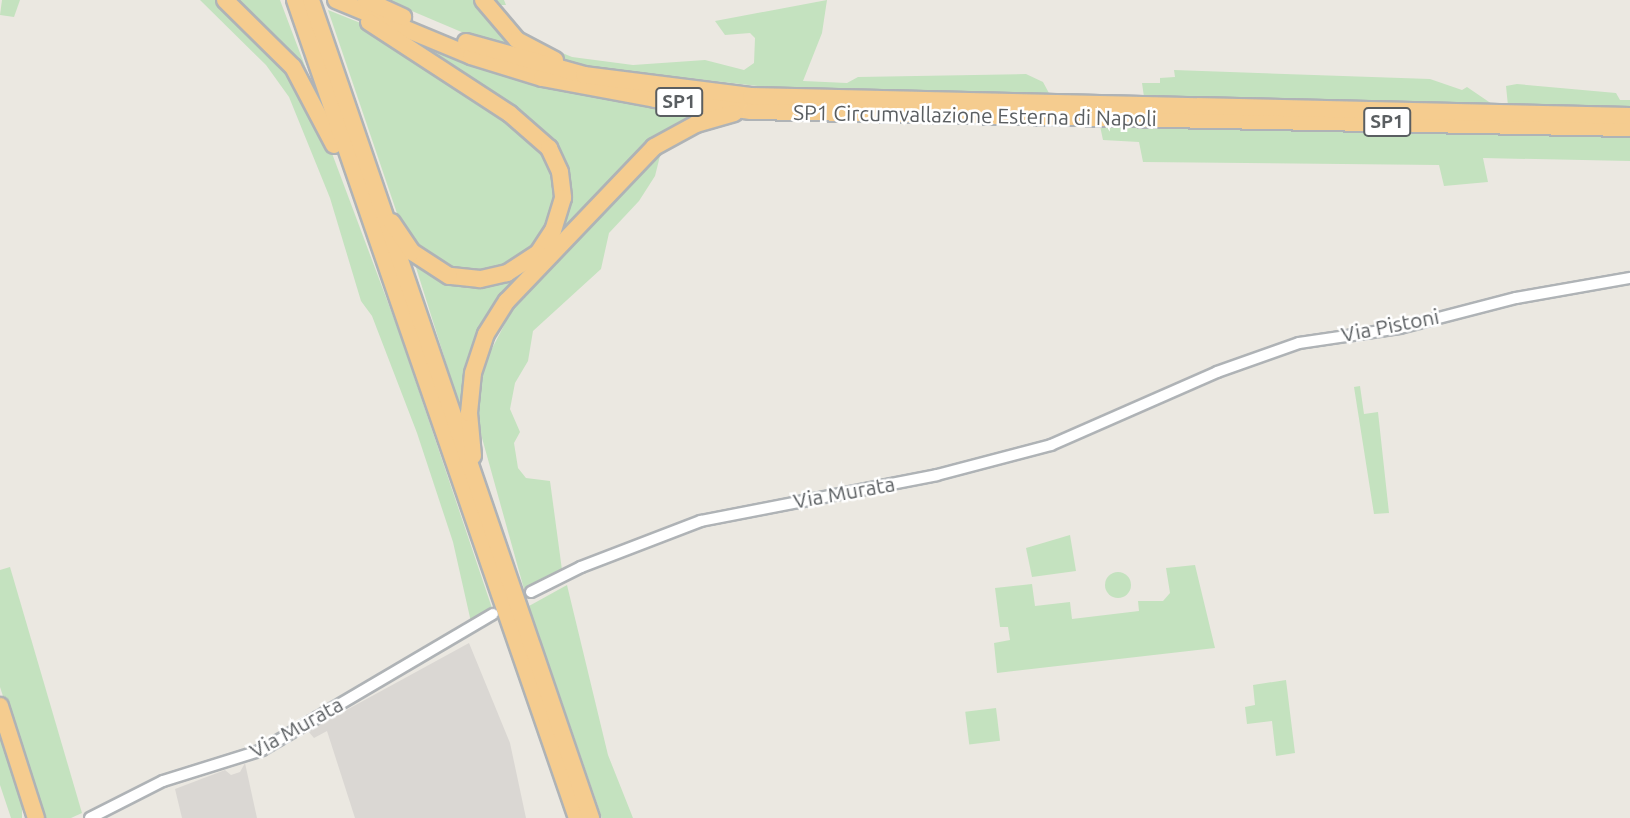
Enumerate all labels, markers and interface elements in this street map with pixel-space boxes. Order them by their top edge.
road number: SP1 [654,86,704,118]
street label: SP1 Circumvallazione Esterna di Napoli [793,99,1157,131]
road number: SP1 [1362,106,1412,138]
street label: Via Pistoni [1339,303,1441,347]
street label: Via Murata [791,471,897,513]
street label: Via Murata [245,691,347,763]

